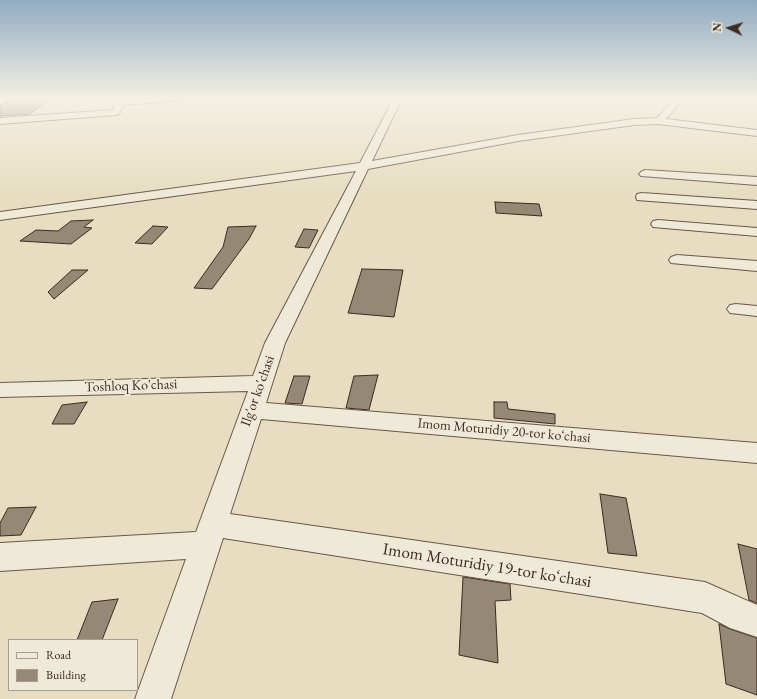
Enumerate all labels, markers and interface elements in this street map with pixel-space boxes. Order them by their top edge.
north arrow [709,8,749,48]
text: N [710,22,724,32]
street label: Ilg'or ko'chasi [237,353,279,429]
street label: Toshloq Ko'chasi [84,376,178,396]
street label: Imom Moturidiy 20-tor koʻchasi [417,415,591,447]
street label: Imom Moturidiy 19-tor koʻchasi [381,539,593,593]
legend [8,639,138,691]
text: Road [46,647,71,663]
text: Building [46,667,86,683]

